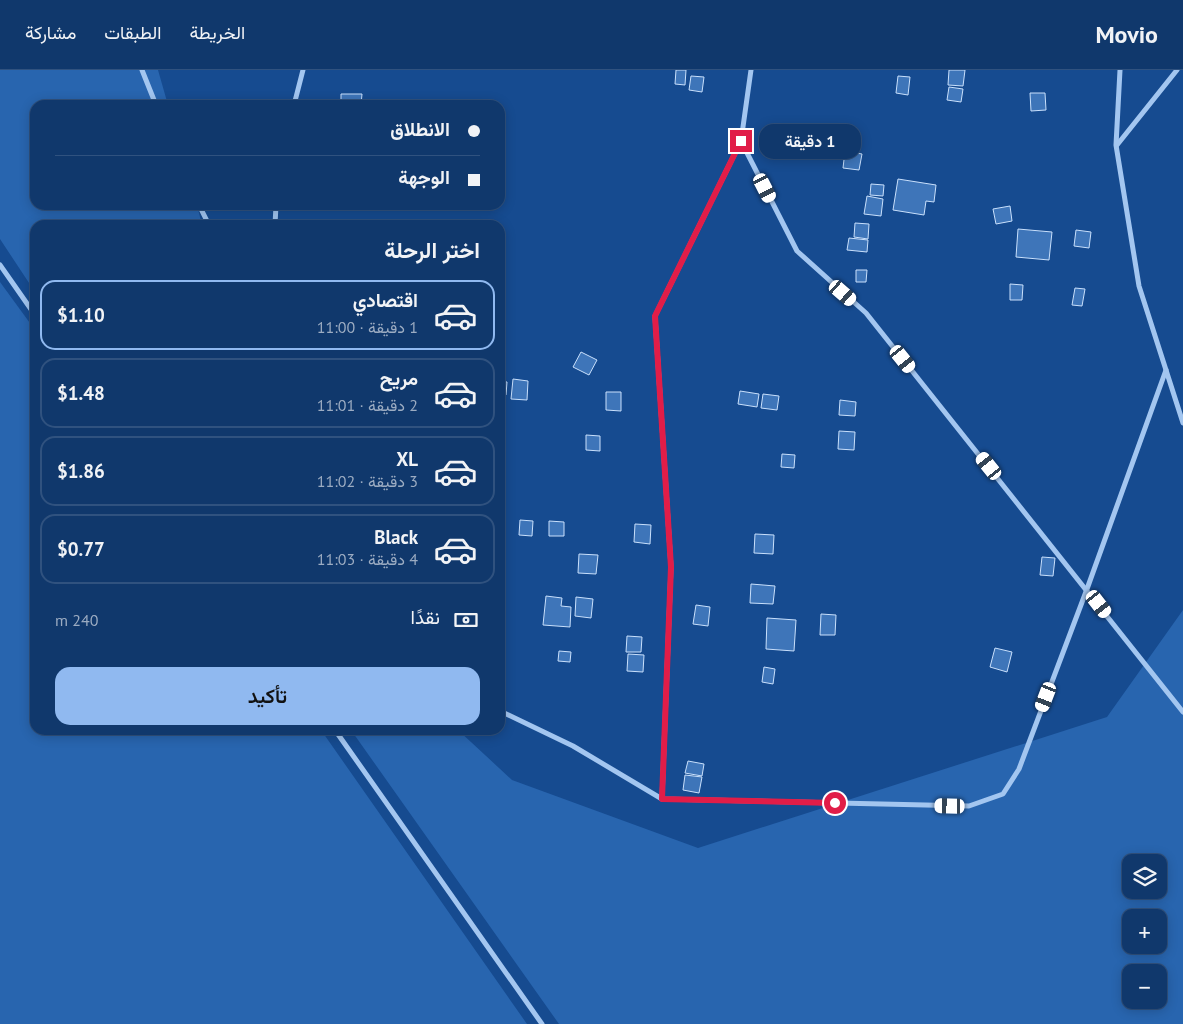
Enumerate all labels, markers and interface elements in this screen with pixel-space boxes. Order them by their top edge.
text: Movio [1095,19,1158,50]
text: مشاركة [25,21,76,44]
text: الطبقات [104,21,161,44]
text: الخريطة [189,21,245,44]
text: الانطلاق [390,117,450,141]
callout: 1 دقيقة [758,124,861,158]
route end [730,130,752,152]
text: 1 دقيقة [785,131,835,151]
text: الوجهة [398,165,450,189]
car [751,171,778,205]
text: اختر الرحلة [384,236,480,264]
car [826,277,859,309]
text: اقتصادي [353,288,418,312]
icon: car [433,293,478,338]
text: $1.10 [57,303,105,327]
text: 1 دقيقة · 11:00 [317,317,418,337]
car [887,343,918,375]
text: مريح [380,366,418,390]
icon: car [433,371,478,416]
text: $1.48 [57,381,105,405]
text: 2 دقيقة · 11:01 [317,395,418,415]
text: XL [396,447,418,471]
icon: car [433,449,478,494]
car [973,450,1004,482]
text: $1.86 [57,459,105,483]
text: 3 دقيقة · 11:02 [317,471,418,491]
text: Black [374,525,418,549]
icon: car [433,527,478,572]
text: $0.77 [57,537,105,561]
text: 4 دقيقة · 11:03 [317,549,418,569]
car [1083,588,1114,620]
text: نقدًا [411,605,440,629]
icon: cash [452,606,480,634]
text: 240 m [55,610,98,630]
button: تأكيد [55,667,480,725]
car [1033,680,1058,714]
route start [824,792,846,814]
car [934,798,965,814]
map controls [1122,854,1167,1009]
button: layers [1122,854,1167,899]
button: + [1122,909,1167,954]
button: − [1122,964,1167,1009]

